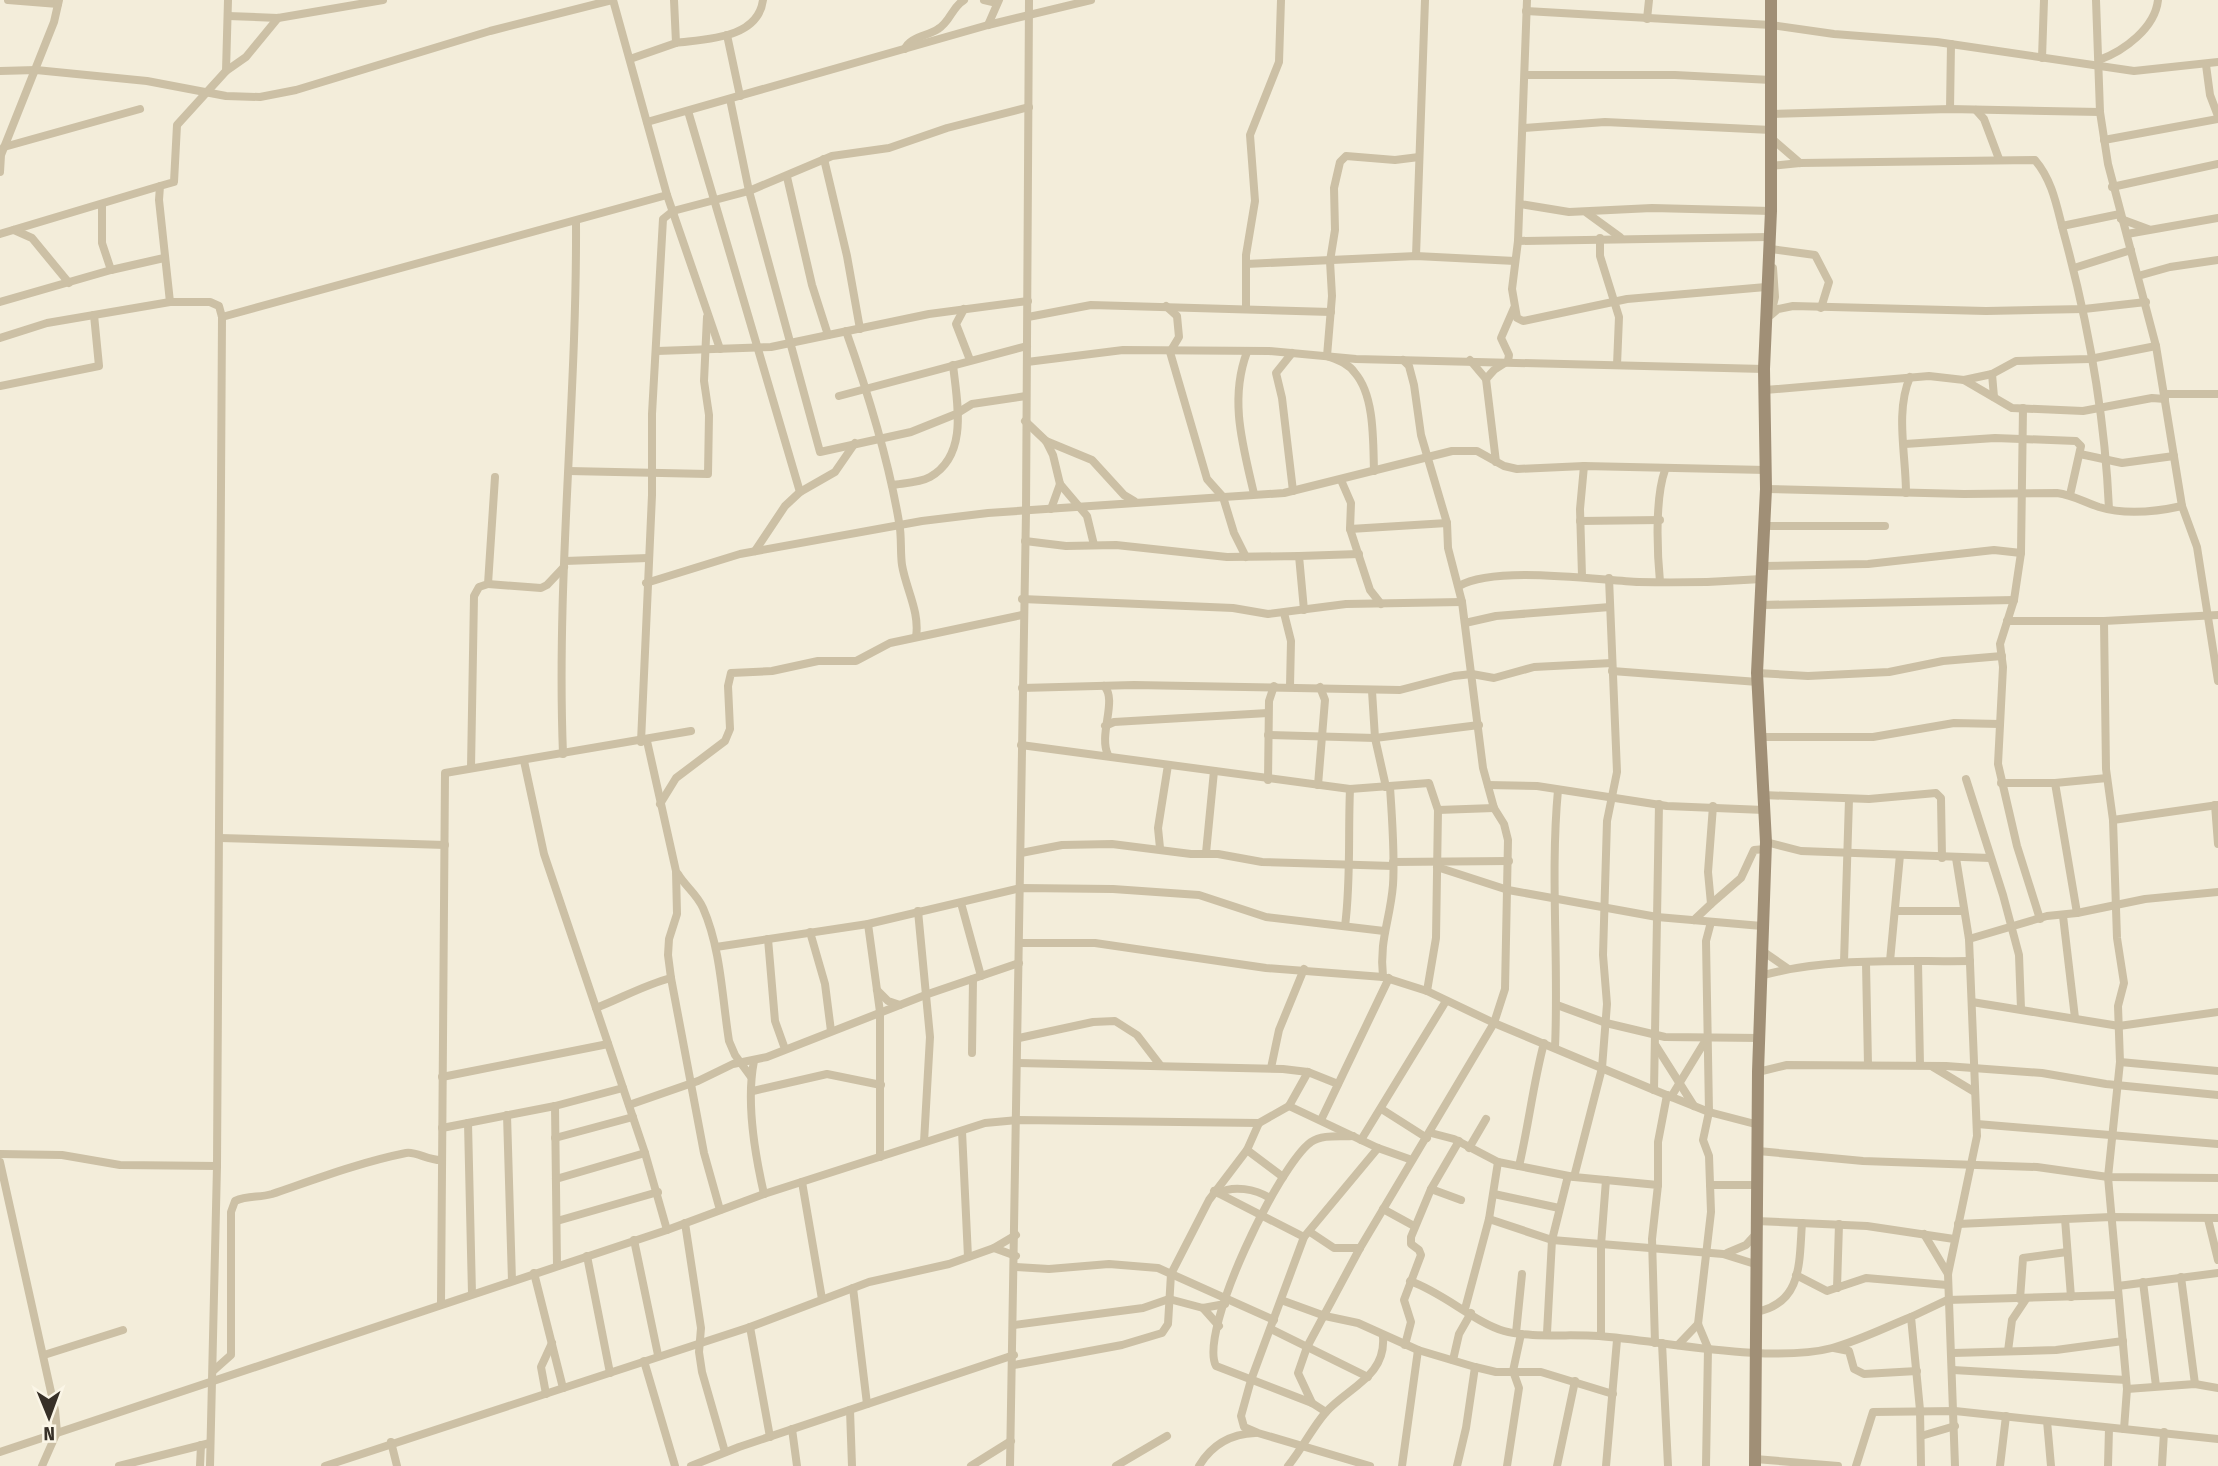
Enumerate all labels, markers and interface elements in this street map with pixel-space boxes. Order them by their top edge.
north arrow [14,1382,84,1452]
text: N [43,1422,55,1445]

